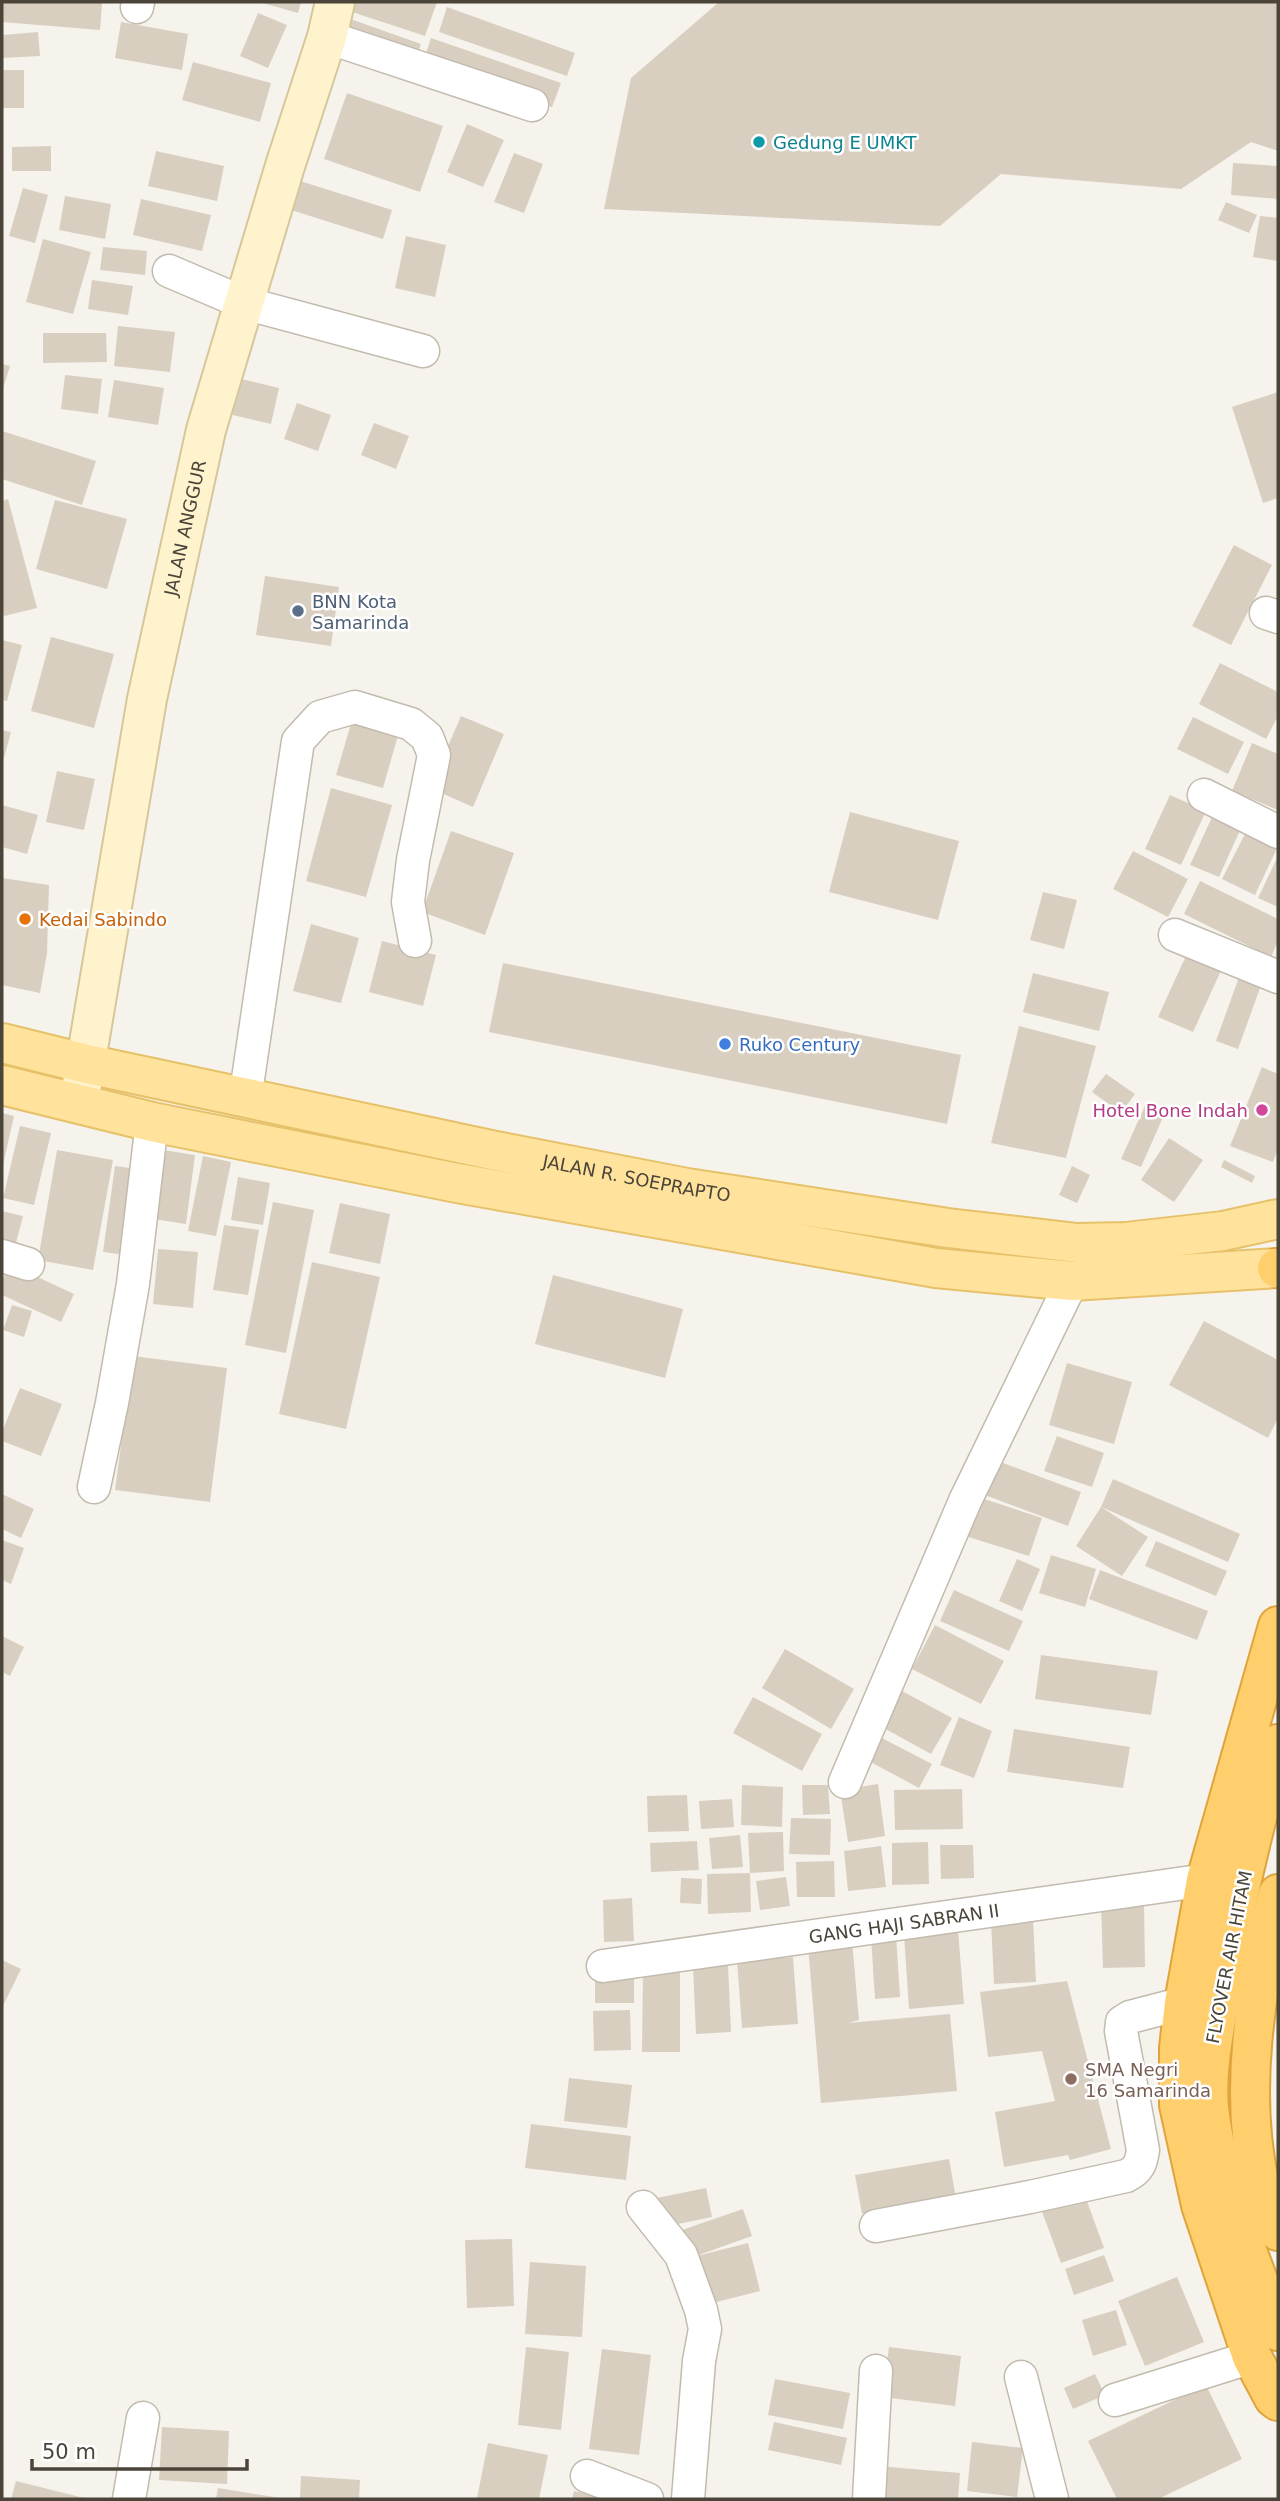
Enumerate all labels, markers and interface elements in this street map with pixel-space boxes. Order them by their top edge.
place label: Gedung E UMKT [773,132,918,153]
marker: Gedung E UMKT [751,134,767,150]
street label: JALAN ANGGUR [159,458,210,599]
place label: BNN Kota Samarinda [312,591,409,633]
marker: BNN Kota Samarinda [290,603,306,619]
place label: Kedai Sabindo [39,909,167,930]
marker: Kedai Sabindo [17,911,33,927]
place label: Ruko Century [739,1034,861,1055]
marker: Ruko Century [717,1036,733,1052]
place label: Hotel Bone Indah [1092,1100,1248,1121]
marker: Hotel Bone Indah [1254,1102,1270,1118]
street label: JALAN R. SOEPRAPTO [540,1150,732,1205]
street label: FLYOVER AIR HITAM [1202,1869,1256,2045]
street label: GANG HAJI SABRAN II [807,1899,1001,1947]
place label: SMA Negri 16 Samarinda [1085,2059,1211,2101]
marker: SMA Negri 16 Samarinda [1063,2071,1079,2087]
scale bar [32,2428,247,2472]
text: 50 m [42,2440,96,2464]

